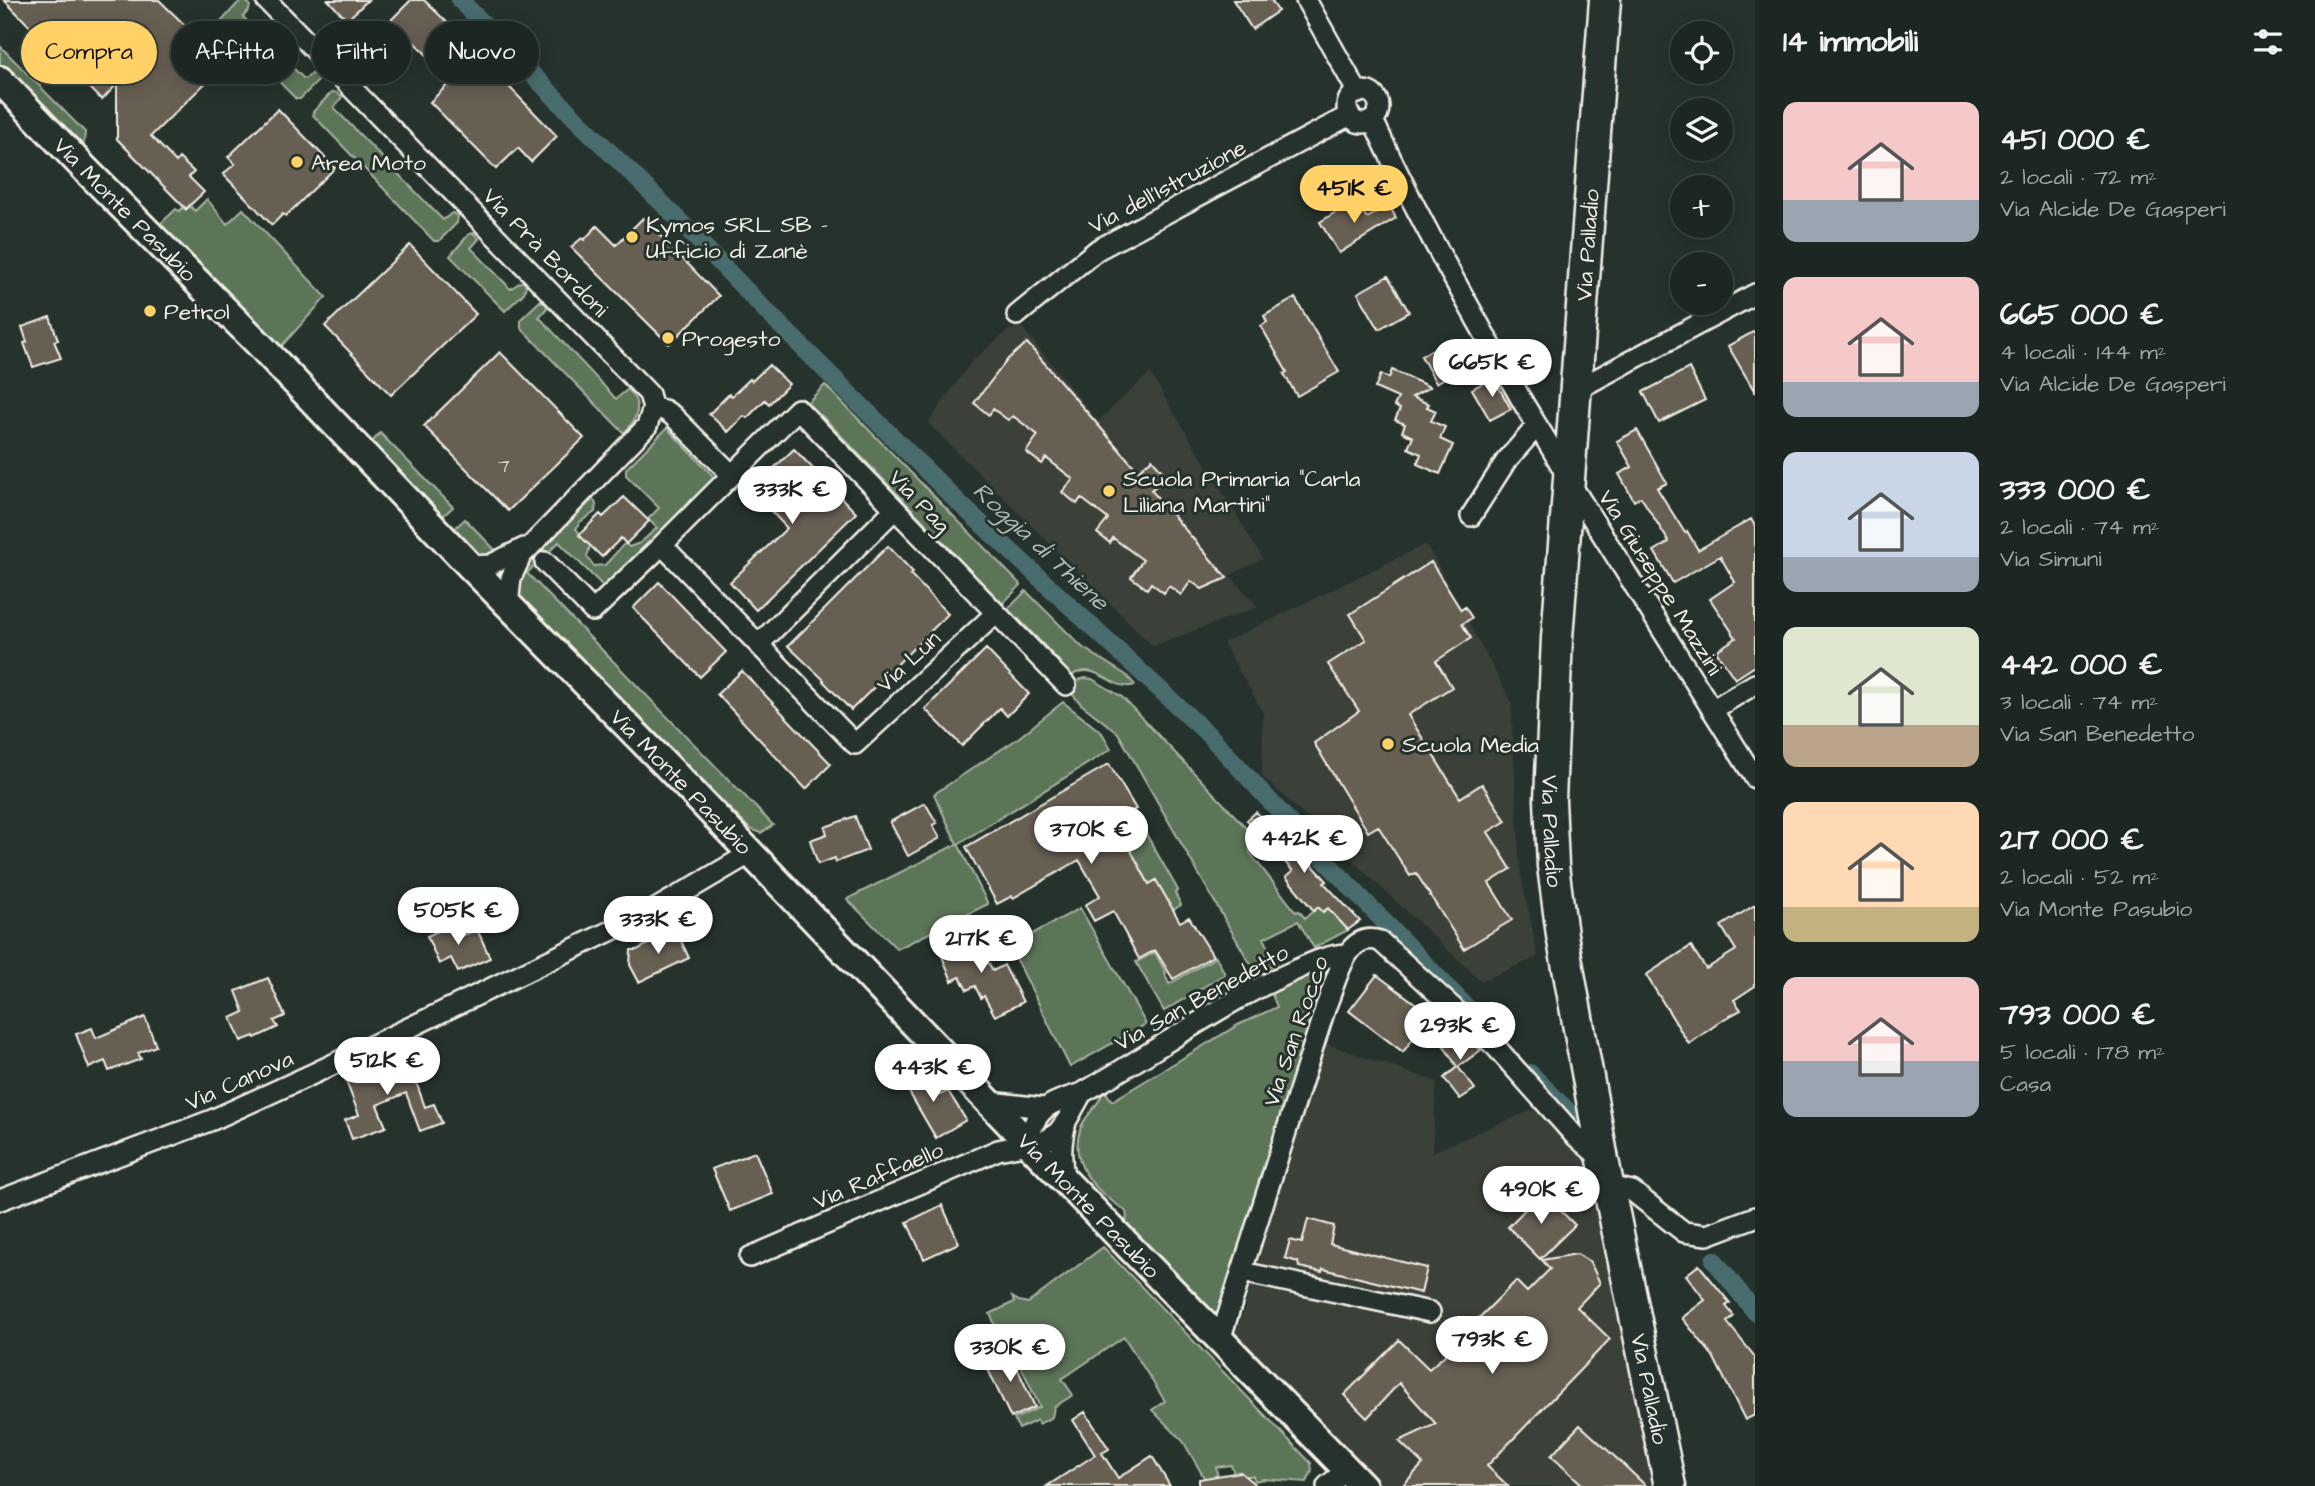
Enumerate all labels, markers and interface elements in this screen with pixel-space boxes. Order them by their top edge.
chip: Compra [21,21,157,84]
chip: Affitta [171,21,298,84]
chip: Filtri [312,21,411,84]
chip: Nuovo [425,21,539,84]
map controls [1670,21,1733,315]
button: locate [1670,21,1733,84]
text: 14 immobili [1783,21,1918,63]
icon: filters [2249,23,2287,61]
button: layers [1670,98,1733,161]
text: 451 000 € [2000,119,2150,161]
street label: Via Monte Pasubio [46,130,204,290]
icon: home [1839,130,1923,214]
street label: Via dell'Istruzione [1083,132,1252,242]
place label: Area Moto [311,147,426,179]
marker: Area Moto [289,154,305,170]
text: 2 locali · 72 m² [2000,161,2157,193]
pin: 451K € [1297,166,1411,225]
text: 451K € [1316,172,1392,204]
button: + [1670,175,1733,238]
street label: Via Prà Bordoni [475,181,616,325]
street label: Via Palladio [1568,188,1608,302]
text: Via Alcide De Gasperi [2000,193,2226,225]
place label: Kymos SRL SB - Ufficio di Zanè [646,209,828,267]
marker: Kymos SRL SB - Ufficio di Zanè [624,229,640,245]
button: − [1670,252,1733,315]
text: 665 000 € [2000,294,2164,336]
place label: Petrol [164,296,230,328]
marker: Petrol [142,303,158,319]
icon: home [1839,305,1923,389]
place label: Progesto [682,323,780,356]
marker: Progesto [660,330,676,346]
text: 4 locali · 144 m² [2000,336,2166,368]
pin: 665K € [1435,340,1549,399]
text: 665K € [1449,346,1535,378]
text: Via Alcide De Gasperi [2000,368,2226,400]
house number: 7 [498,453,510,480]
street label: Via Pag [880,463,958,541]
place label: Scuola Primaria "Carla Liliana Martini" [1123,463,1361,521]
pin: 333K € [735,466,849,526]
text: 333 000 € [2000,469,2150,511]
text: 333K € [754,473,830,505]
water label: Roggia di Thiene [964,475,1117,620]
icon: home [1839,480,1923,564]
marker: Scuola Primaria "Carla Liliana Martini" [1101,483,1117,499]
street label: Via Giuseppe Mazzini [1590,484,1730,682]
text: 2 locali · 74 m² [2000,511,2159,543]
text: Via Simuni [2000,543,2102,575]
street label: Via Lun [869,623,948,700]
text: 442 000 € [2000,644,2163,686]
icon: home [1839,655,1923,739]
text: 3 locali · 74 m² [2000,686,2158,718]
street label: Via Monte Pasubio [602,702,759,862]
text: Via San Benedetto [2000,718,2195,750]
place label: Scuola Media [1402,729,1539,761]
marker: Scuola Media [1380,736,1396,752]
street label: Via Palladio [1533,774,1571,889]
pin: 370K € [1034,806,1148,866]
text: 370K € [1050,813,1132,845]
pin: 442K € [1247,816,1361,875]
text: 217 000 € [2000,819,2144,861]
text: 442K € [1261,822,1347,854]
icon: home [1839,830,1923,914]
text: 2 locali · 52 m² [2000,861,2159,893]
pin: 505K € [401,888,515,947]
text: Via Monte Pasubio [2000,893,2192,925]
text: 505K € [414,894,502,926]
pin: 333K € [601,897,715,956]
text: 333K € [620,903,696,935]
pin: 217K € [924,916,1038,975]
text: 217K € [945,922,1017,954]
street label: Via San Benedetto [1109,937,1294,1059]
street label: Via San Rocco [1255,952,1337,1111]
text: 793 000 € [2000,994,2155,1036]
pin: 293K € [1403,1002,1517,1062]
icon: home [1839,1005,1923,1089]
text: 293K € [1420,1009,1500,1041]
text: 5 locali · 178 m² [2000,1036,2165,1068]
pin: 512K € [330,1038,444,1097]
street label: Via Canova [180,1043,299,1119]
text: 512K € [350,1044,424,1076]
pin: 443K € [876,1044,990,1104]
text: 443K € [891,1051,975,1083]
text: Casa [2000,1068,2051,1100]
street label: Via Monte Pasubio [1010,1126,1167,1286]
street label: Via Raffaello [808,1134,948,1218]
pin: 490K € [1484,1166,1598,1226]
text: 490K € [1499,1173,1583,1205]
pin: 793K € [1435,1316,1549,1376]
text: 793K € [1452,1323,1532,1355]
pin: 330K € [953,1324,1067,1384]
text: 330K € [970,1331,1050,1363]
street label: Via Palladio [1622,1331,1676,1447]

